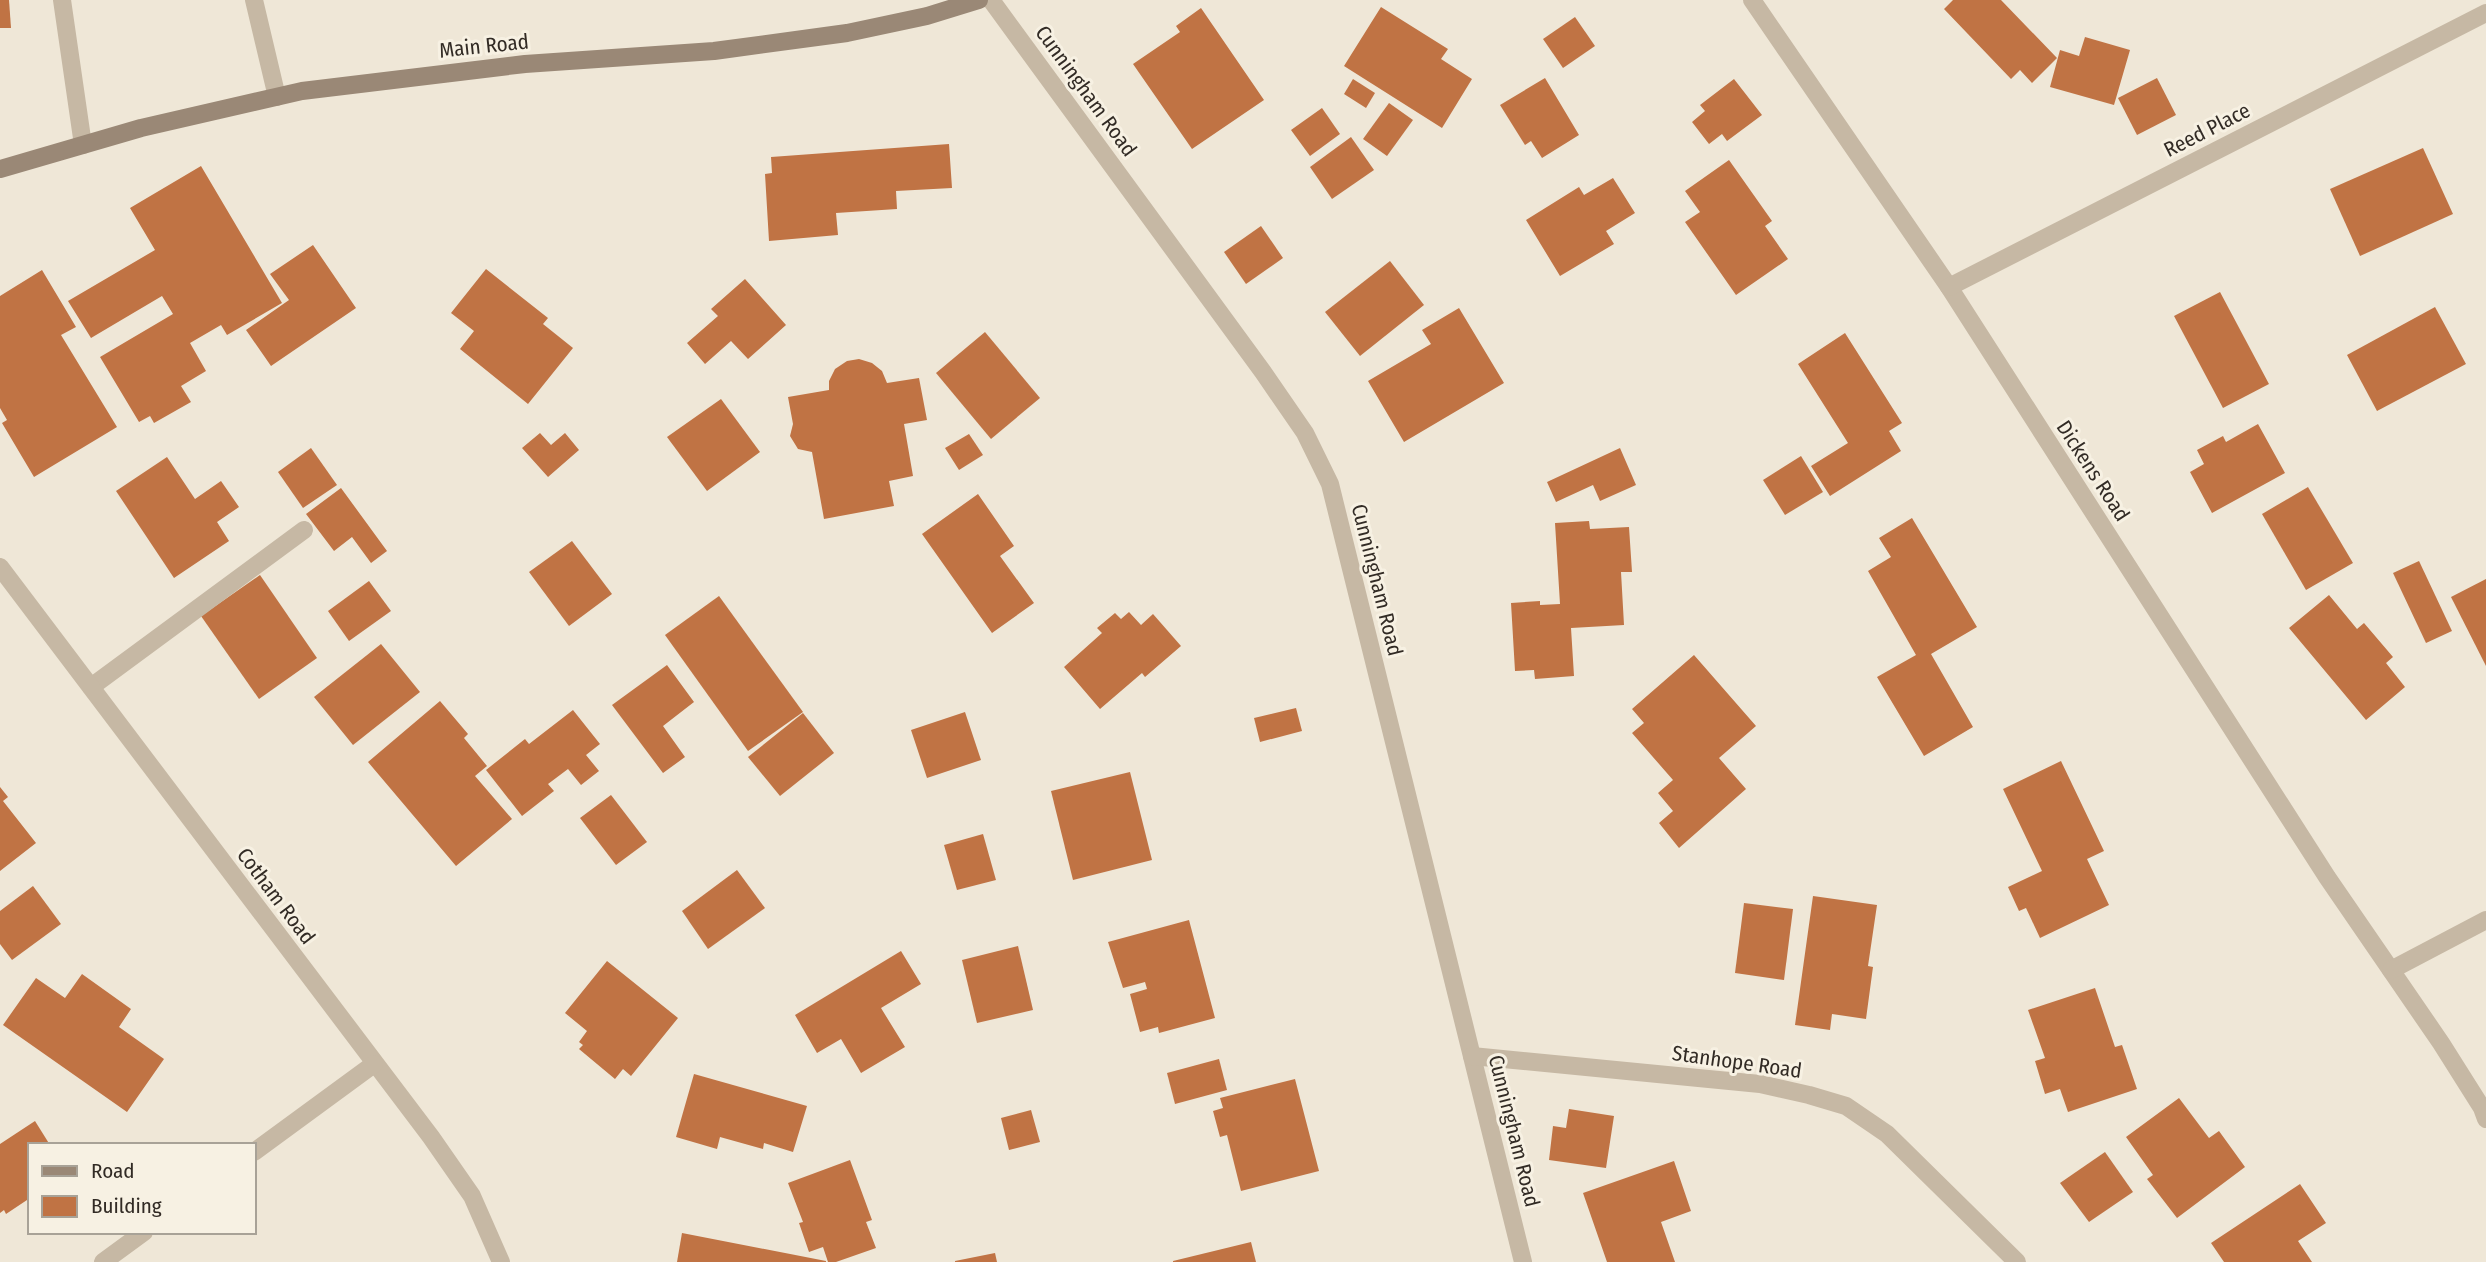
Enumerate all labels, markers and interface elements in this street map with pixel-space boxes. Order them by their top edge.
street label: Cunningham Road [1030,20,1142,162]
street label: Main Road [438,28,530,64]
street label: Reed Place [2159,97,2255,163]
street label: Dickens Road [2051,416,2135,526]
street label: Cunningham Road [1346,501,1408,659]
street label: Cotham Road [231,843,321,949]
street label: Stanhope Road [1671,1040,1803,1084]
street label: Cunningham Road [1483,1052,1545,1210]
legend [28,1143,256,1234]
text: Road [91,1158,135,1184]
text: Building [91,1193,162,1219]

